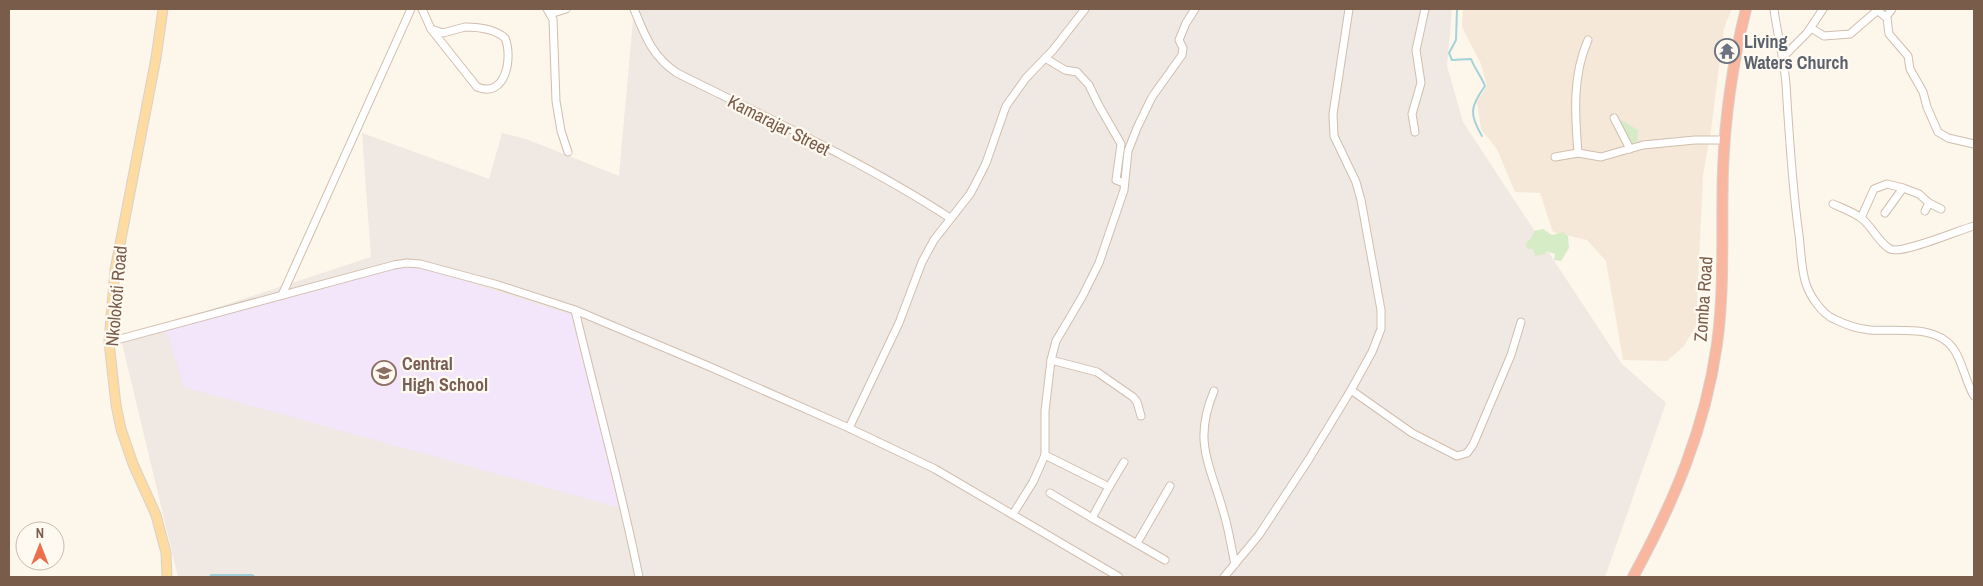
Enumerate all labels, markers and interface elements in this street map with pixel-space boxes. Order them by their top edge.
place label: Living Waters Church [1744,29,1848,75]
temple icon: Living Waters Church [1714,38,1740,64]
street label: Kamarajar Street [724,89,834,161]
street label: Nkolokoti Road [99,245,133,347]
street label: Zomba Road [1688,256,1718,342]
place label: Central High School [402,351,488,397]
school or university icon: Central High School [371,360,397,386]
north arrow [15,521,65,571]
text: N [36,524,44,542]

